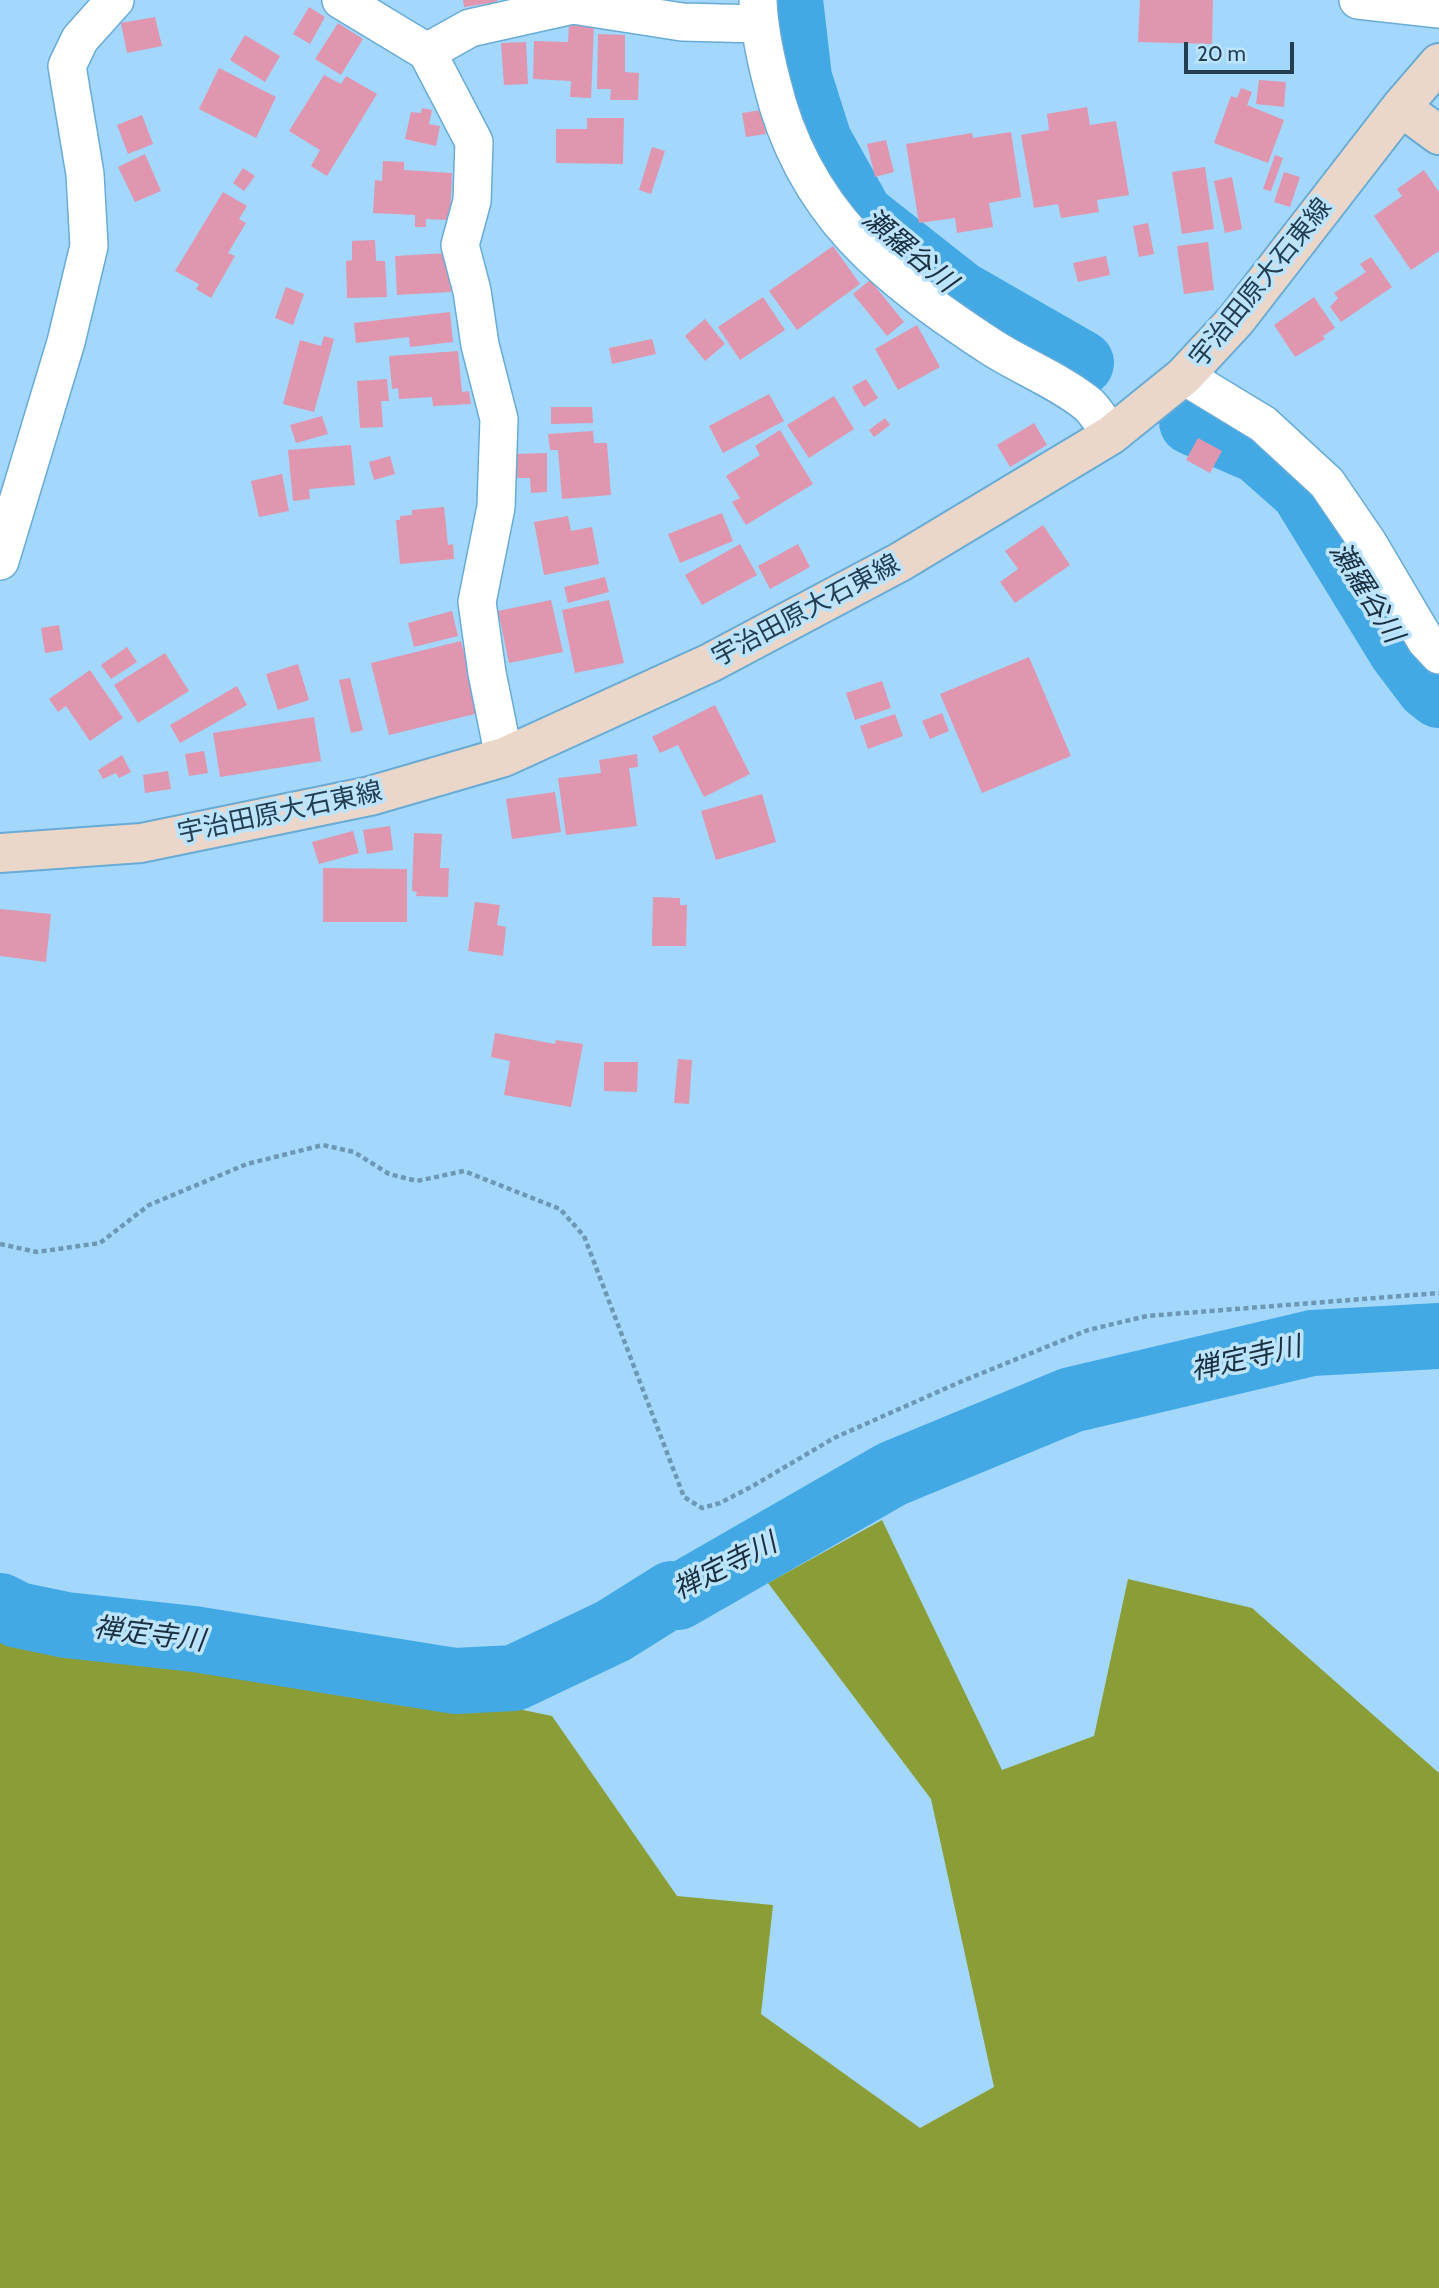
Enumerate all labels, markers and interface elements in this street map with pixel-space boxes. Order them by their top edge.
scale bar [1187,28,1297,72]
text: 20 m [1197,41,1246,66]
street label: 宇治田原大石東線 [1183,192,1339,374]
water label: 瀬羅谷川 [855,202,963,300]
water label: 瀬羅谷川 [1322,537,1410,649]
street label: 宇治田原大石東線 [707,548,905,674]
street label: 宇治田原大石東線 [175,776,385,850]
water label: 禅定寺川 [1188,1330,1304,1388]
water label: 禅定寺川 [667,1527,783,1607]
water label: 禅定寺川 [91,1612,207,1658]

